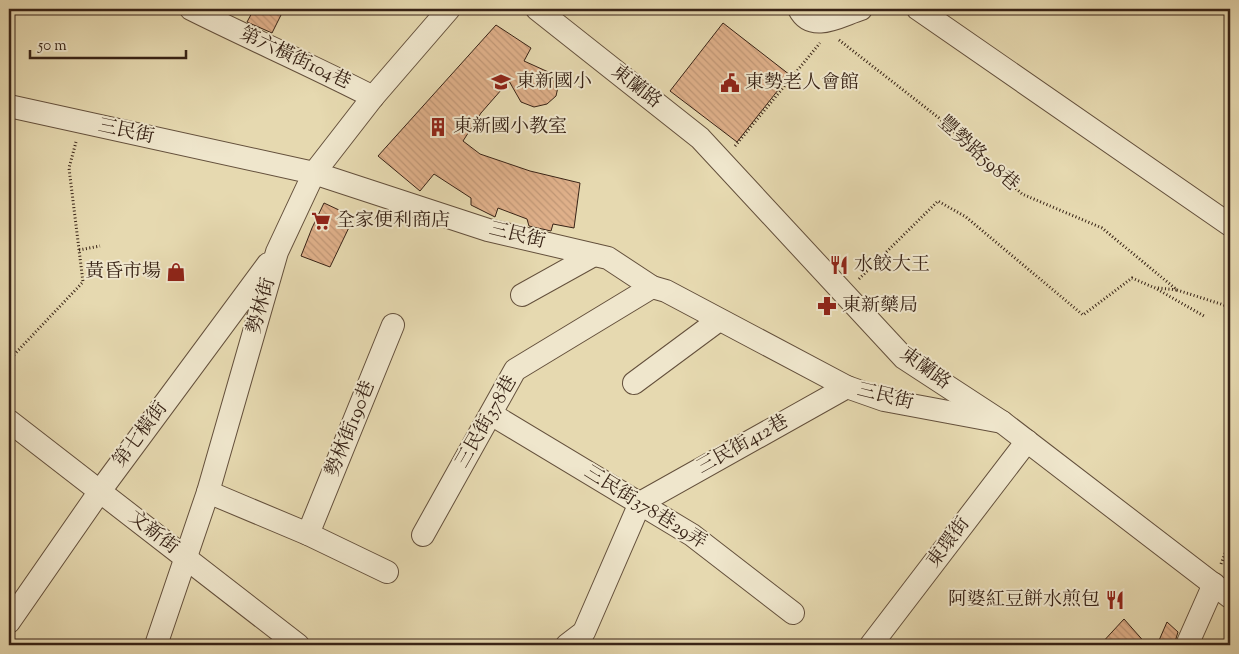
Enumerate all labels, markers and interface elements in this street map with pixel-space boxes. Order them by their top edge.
street label: 第六橫街104巷 [235,21,355,97]
scale bar [30,28,186,60]
text: 50 m [37,36,67,57]
street label: 東蘭路 [605,59,667,115]
place label: 東新國小 [516,69,592,96]
place label: 東勢老人會館 [745,70,859,97]
school or university icon: 東新國小 [490,71,512,93]
public building icon: 東勢老人會館 [719,72,741,94]
street label: 豐勢路598巷 [931,110,1025,198]
street label: 三民街 [95,113,157,151]
place label: 東新國小教室 [453,114,567,141]
building icon: 東新國小教室 [427,116,449,138]
place label: 全家便利商店 [336,208,450,235]
supermarket icon: 全家便利商店 [310,210,332,232]
street label: 三民街 [486,216,548,256]
place label: 水餃大王 [854,252,930,279]
restaurant icon: 水餃大王 [828,254,850,276]
place label: 黃昏市場 [85,259,161,286]
shop icon: 黃昏市場 [165,261,187,283]
street label: 勢林街 [241,275,283,337]
place label: 東新藥局 [842,293,918,320]
pharmacy icon: 東新藥局 [816,295,838,317]
street label: 東蘭路 [894,341,956,397]
street label: 三民街378巷 [450,371,524,473]
street label: 勢林街190巷 [319,377,383,481]
street label: 三民街 [854,377,916,417]
street label: 第七橫街 [107,397,175,473]
street label: 三民街412巷 [692,409,794,481]
street label: 三民街378巷29弄 [579,460,711,556]
street label: 文新街 [122,505,184,561]
street label: 東環街 [921,512,977,574]
place label: 阿婆紅豆餅水煎包 [948,587,1100,614]
restaurant icon: 阿婆紅豆餅水煎包 [1104,589,1126,611]

